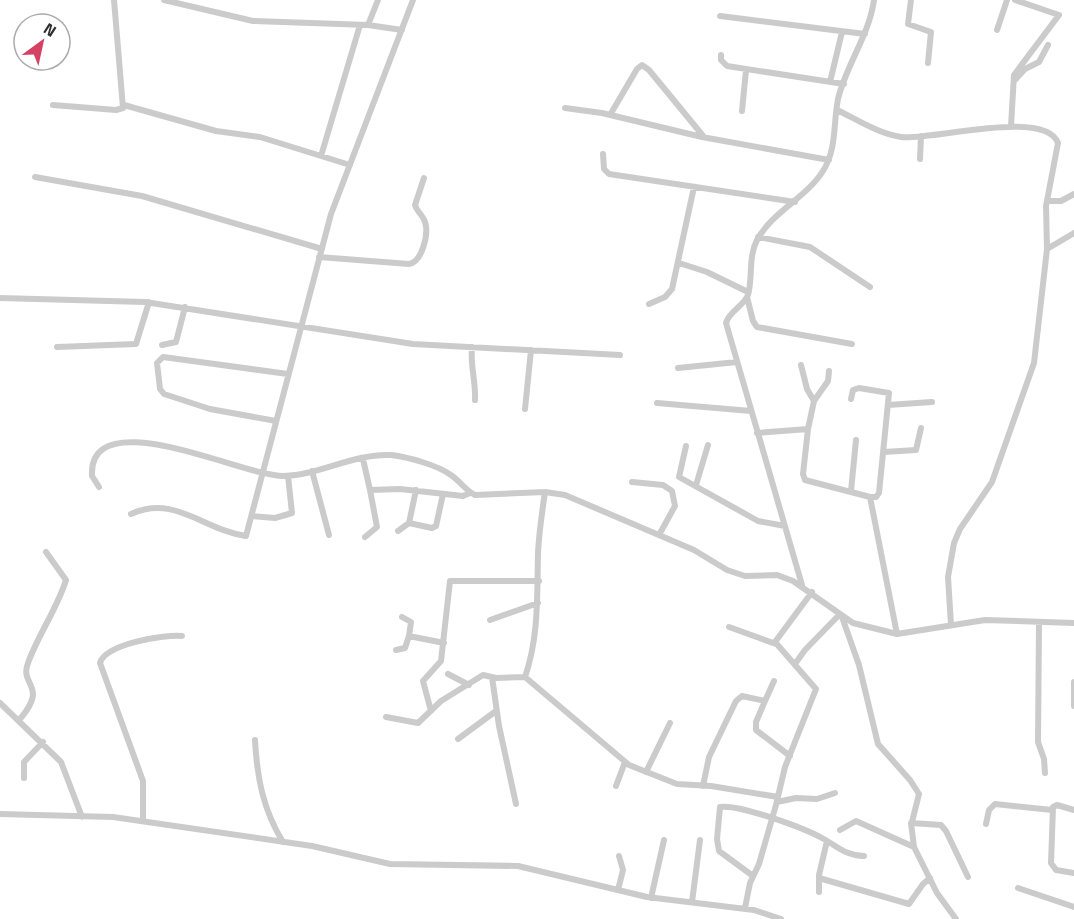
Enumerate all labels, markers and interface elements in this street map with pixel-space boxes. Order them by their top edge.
north arrow [12,12,72,72]
text: N [39,16,61,43]

